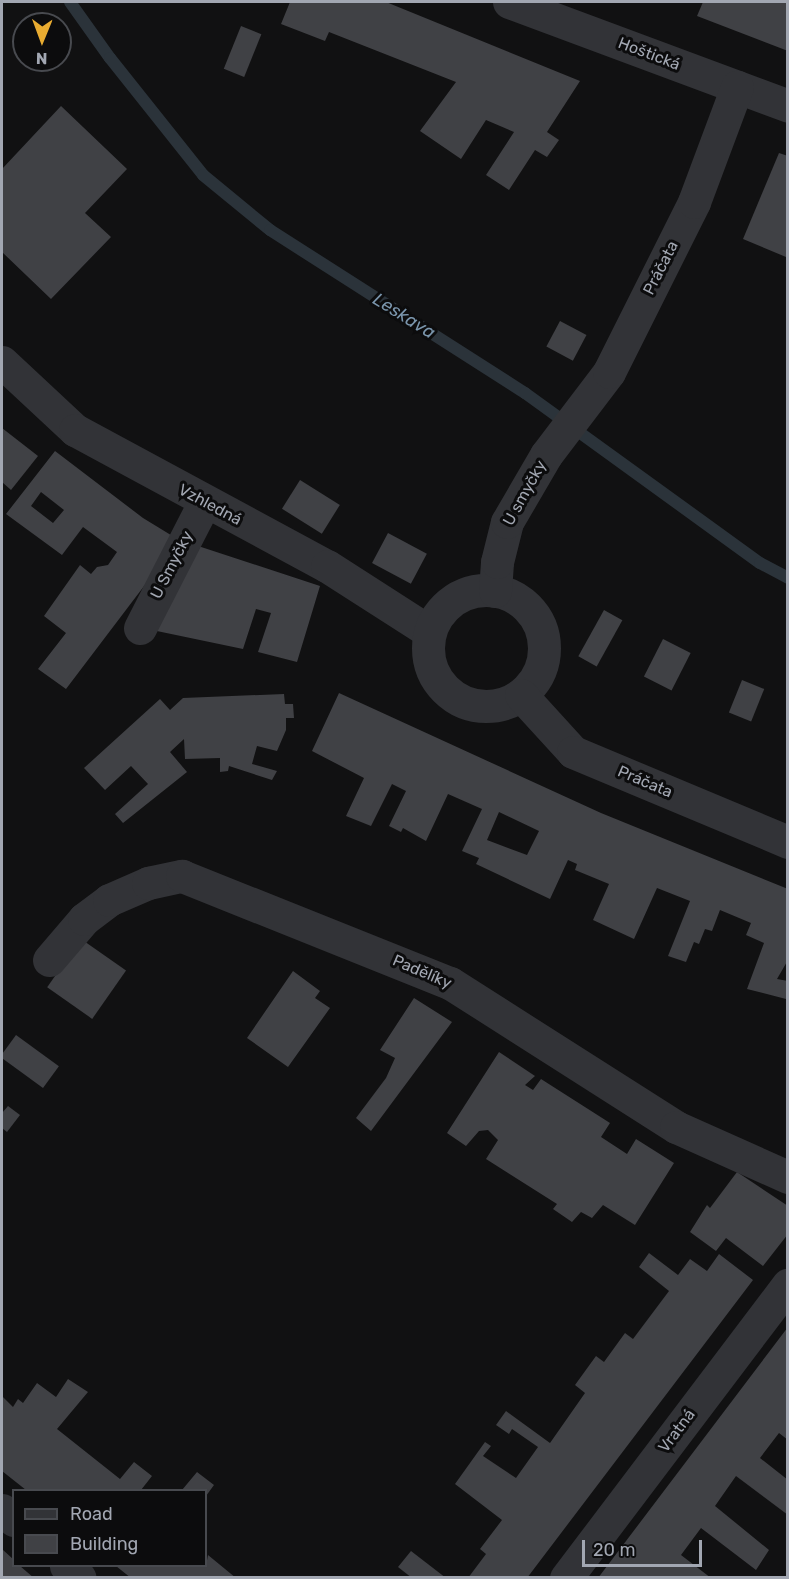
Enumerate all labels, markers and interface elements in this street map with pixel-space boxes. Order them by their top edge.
north arrow [12,12,72,72]
street label: Hoštická [615,33,683,75]
text: N [36,49,48,68]
street label: Práčata [639,238,683,298]
water label: Leskava [369,288,439,344]
street label: U smyčky [499,457,551,529]
street label: Vzhledná [175,480,245,530]
street label: U Smyčky [147,528,197,602]
street label: Práčata [615,762,675,802]
street label: Padělíky [390,951,454,993]
street label: Vratná [654,1406,700,1456]
legend [12,1489,207,1567]
text: Road [70,1503,113,1525]
scale bar [585,1528,705,1566]
text: Building [70,1533,138,1555]
text: 20 m [593,1539,635,1561]

